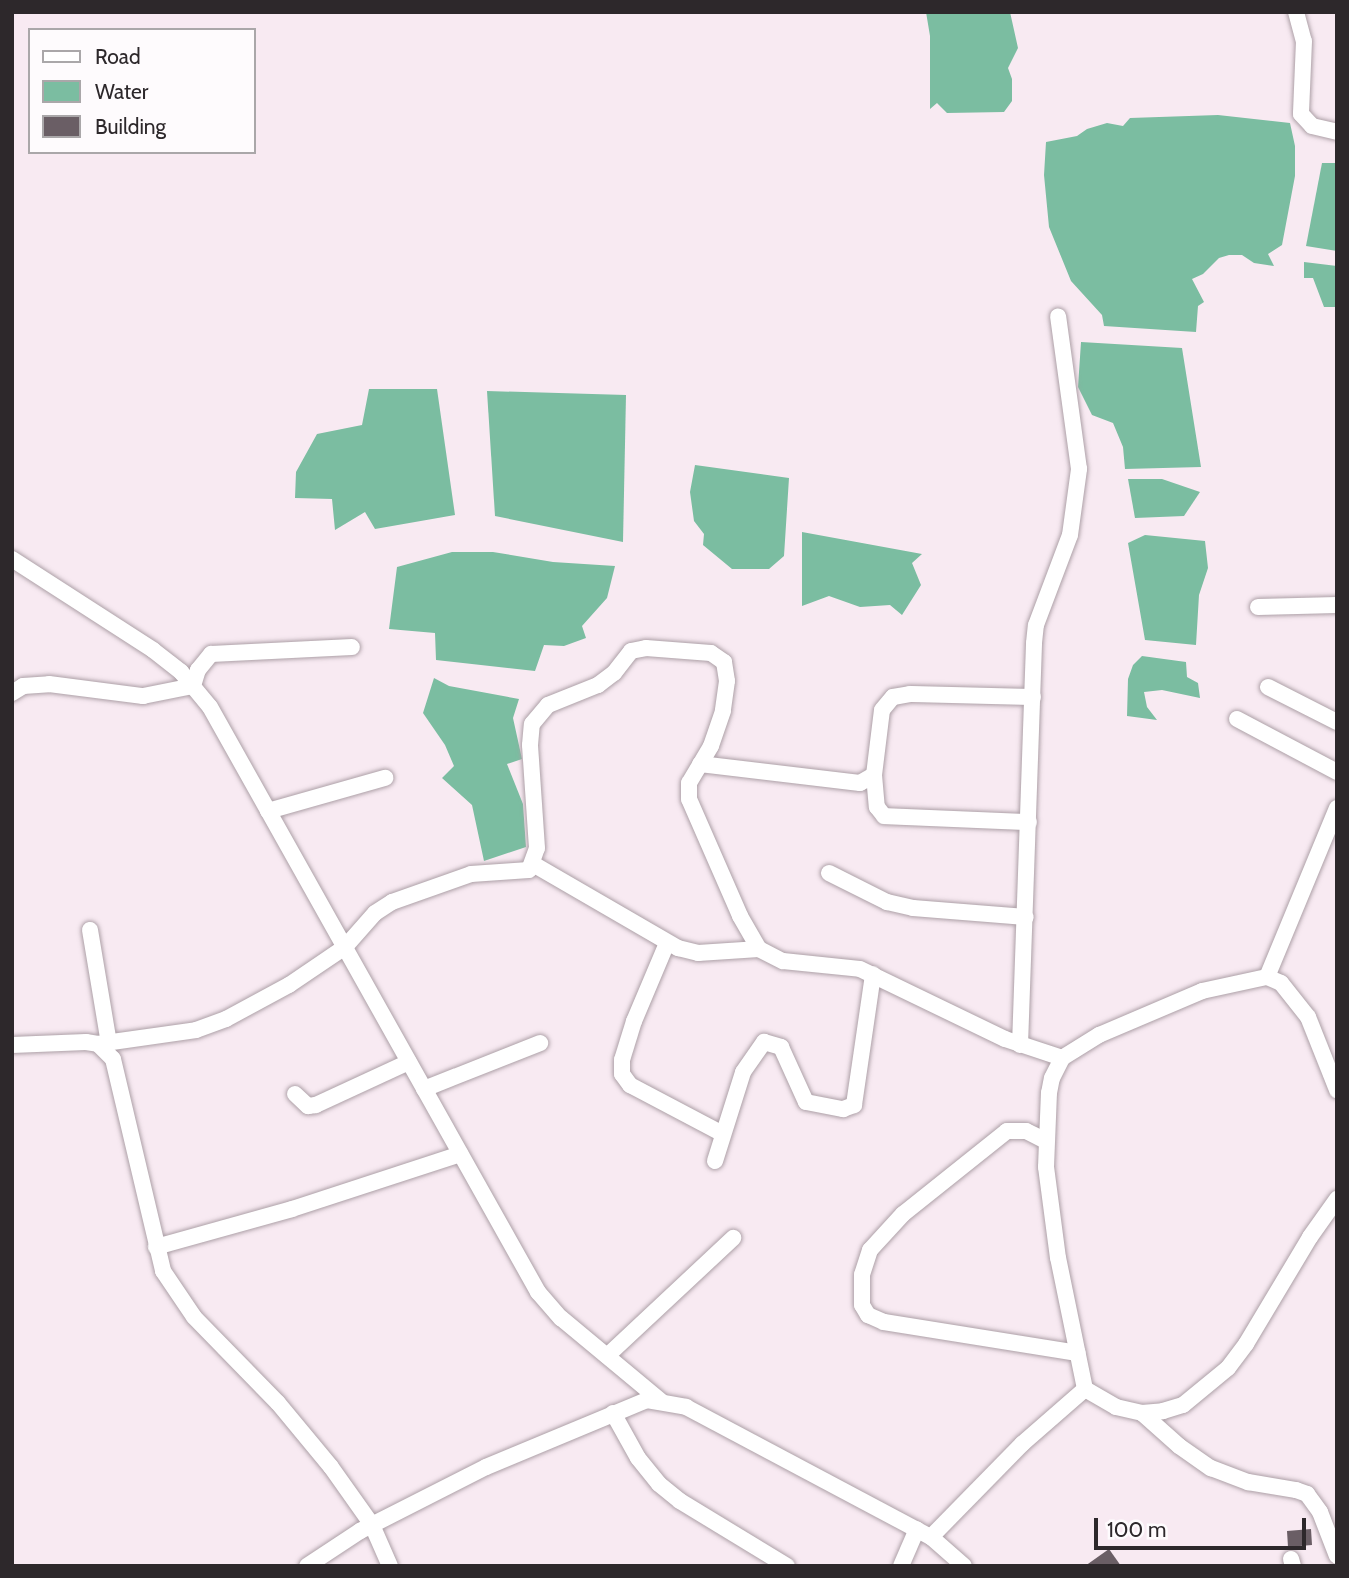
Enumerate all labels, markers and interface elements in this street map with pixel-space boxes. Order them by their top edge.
legend [28,28,256,154]
text: Road [95,44,141,69]
text: Water [95,79,148,104]
text: Building [95,114,166,139]
scale bar [1097,1504,1309,1548]
text: 100 m [1107,1517,1166,1542]

